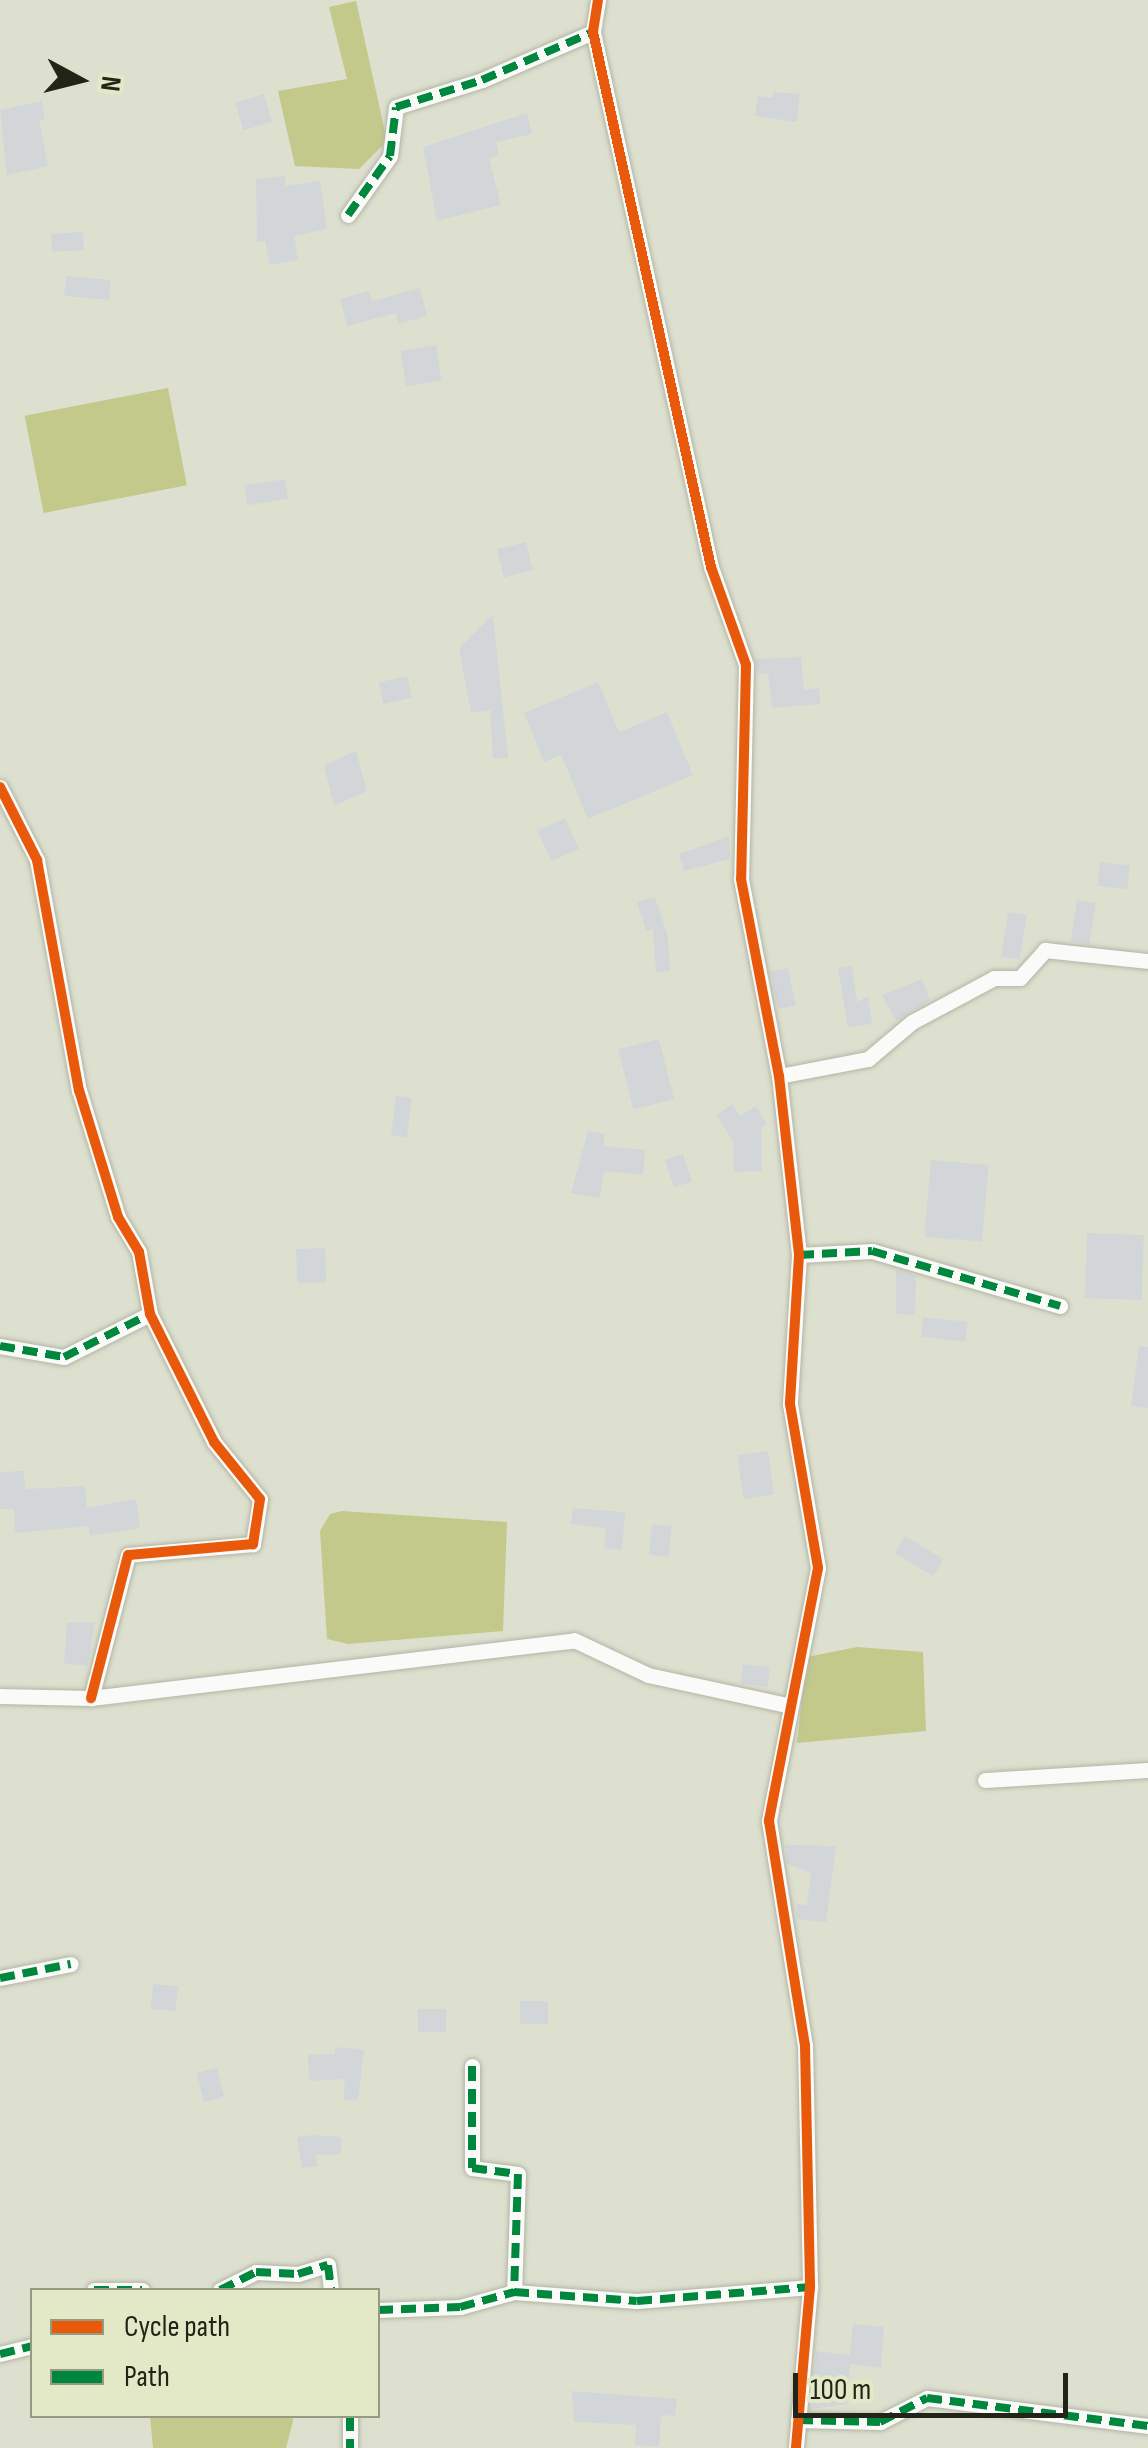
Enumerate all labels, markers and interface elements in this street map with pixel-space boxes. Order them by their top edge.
north arrow [30,30,130,130]
text: N [93,74,128,93]
legend [30,2288,380,2418]
text: Cycle path [124,2309,230,2345]
scale bar [798,2353,1073,2415]
text: Path [124,2359,170,2395]
text: 100 m [810,2372,871,2408]

